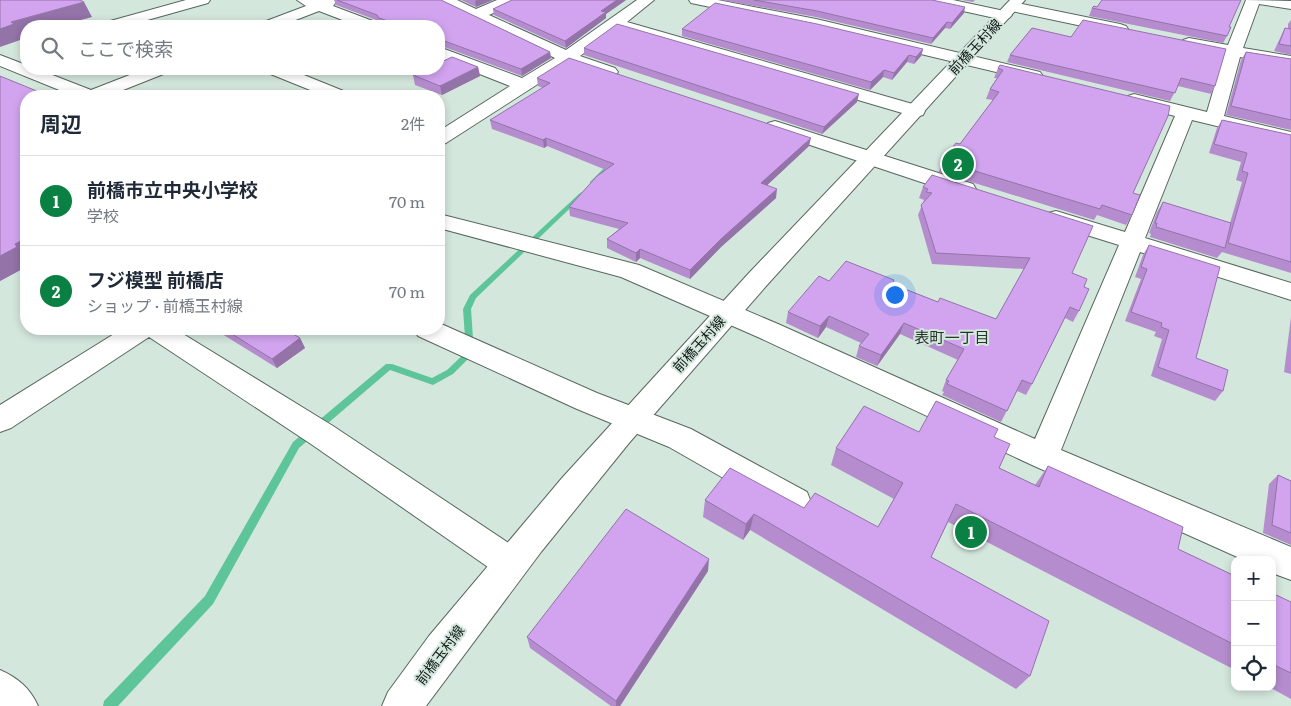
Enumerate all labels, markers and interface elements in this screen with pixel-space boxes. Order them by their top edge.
street label: 前橋玉村線 [943,14,1005,79]
search box [20,20,445,75]
icon: search [38,34,66,62]
text: ここで検索 [78,34,173,62]
text: 周辺 [40,107,82,138]
text: 2件 [401,111,425,135]
pin: 2 [942,145,974,183]
text: 前橋市立中央小学校 [87,175,258,203]
text: 1 [53,189,59,213]
text: 70 m [389,189,425,213]
text: 学校 [87,203,119,227]
text: フジ模型 前橋店 [87,265,224,293]
text: 2 [52,279,60,303]
text: 70 m [389,279,425,303]
your location [882,282,908,308]
text: ショップ · 前橋玉村線 [87,293,243,317]
street label: 前橋玉村線 [667,311,729,376]
district label: 表町一丁目 [914,325,990,348]
pin: 1 [955,513,987,551]
map controls [1231,556,1276,691]
button: + [1231,556,1276,601]
button: − [1231,601,1276,646]
street label: 前橋玉村線 [410,620,468,688]
button: locate [1231,646,1276,691]

